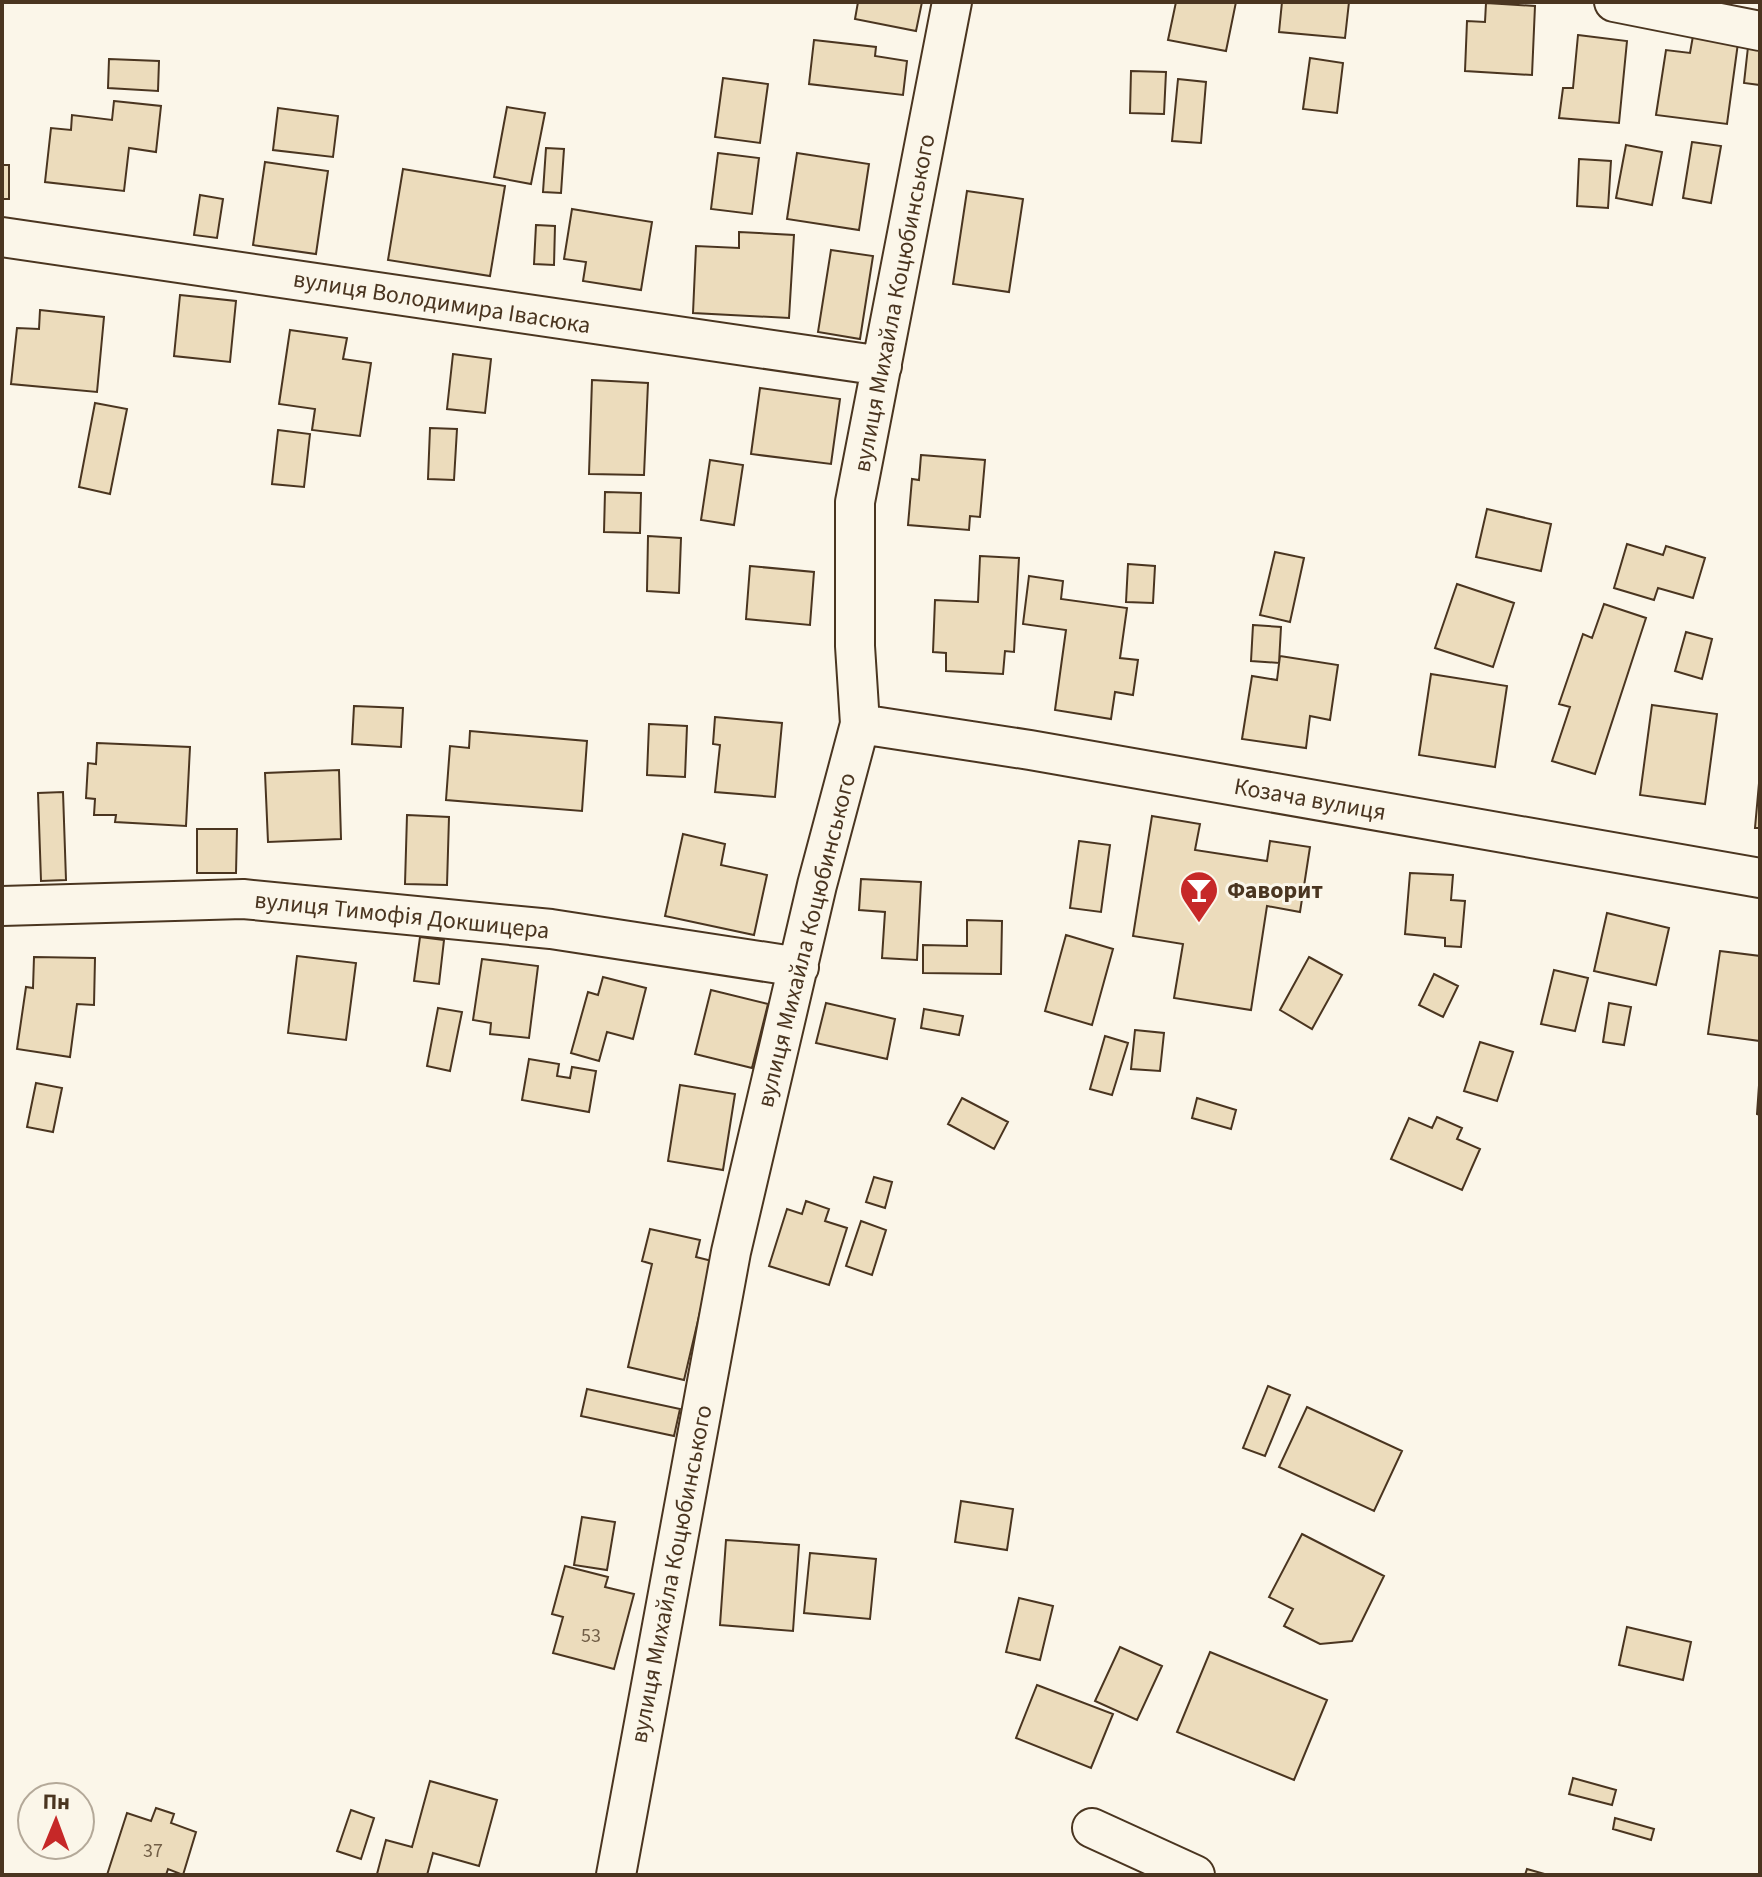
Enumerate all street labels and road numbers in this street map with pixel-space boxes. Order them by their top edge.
street label: вулиця Михайла Коцюбинського [845,131,944,475]
street label: вулиця Володимира Івасюка [291,262,593,343]
street label: вулиця Михайла Коцюбинського [748,769,865,1111]
street label: Козача вулиця [1231,769,1389,830]
street label: вулиця Тимофія Докшицера [253,883,551,948]
street label: вулиця Михайла Коцюбинського [622,1402,721,1746]

